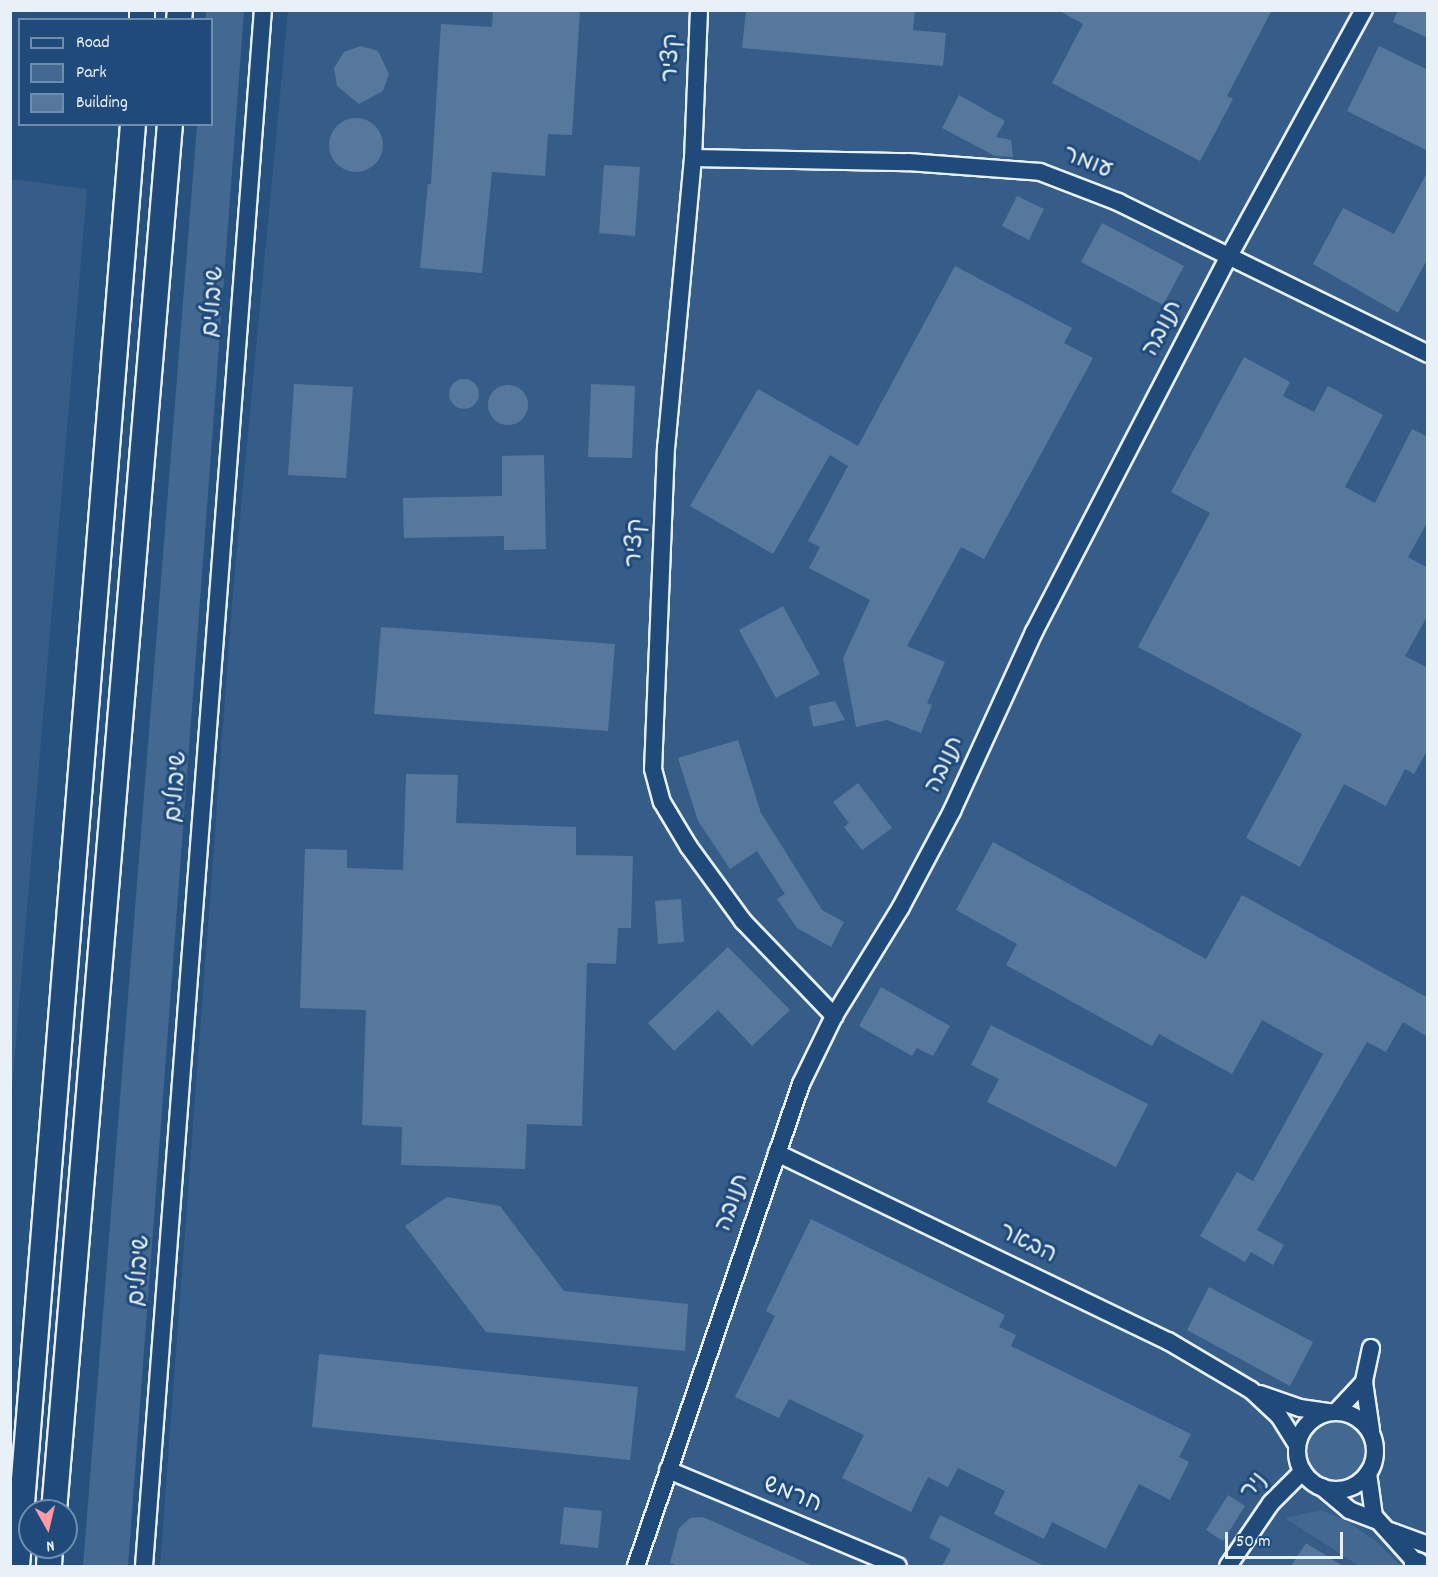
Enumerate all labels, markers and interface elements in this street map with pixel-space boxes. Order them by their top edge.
legend [18,18,213,126]
text: Road [76,31,110,56]
street label: קציר [658,33,688,83]
text: Park [76,61,107,86]
text: Building [76,91,128,116]
street label: עומר [1058,141,1116,187]
street label: שיבולים [198,265,232,339]
street label: תנובה [1138,296,1190,362]
street label: קציר [621,518,653,568]
street label: תנובה [920,732,972,798]
street label: שיבולים [161,750,195,824]
street label: תנובה [711,1170,757,1236]
street label: הבאר [993,1219,1061,1271]
street label: שיבולים [124,1234,158,1308]
street label: ניר [1235,1468,1275,1506]
street label: חרמש [759,1471,825,1521]
north arrow [18,1499,78,1559]
scale bar [1228,1520,1346,1558]
text: 50 m [1236,1530,1271,1555]
text: N [45,1533,56,1557]

